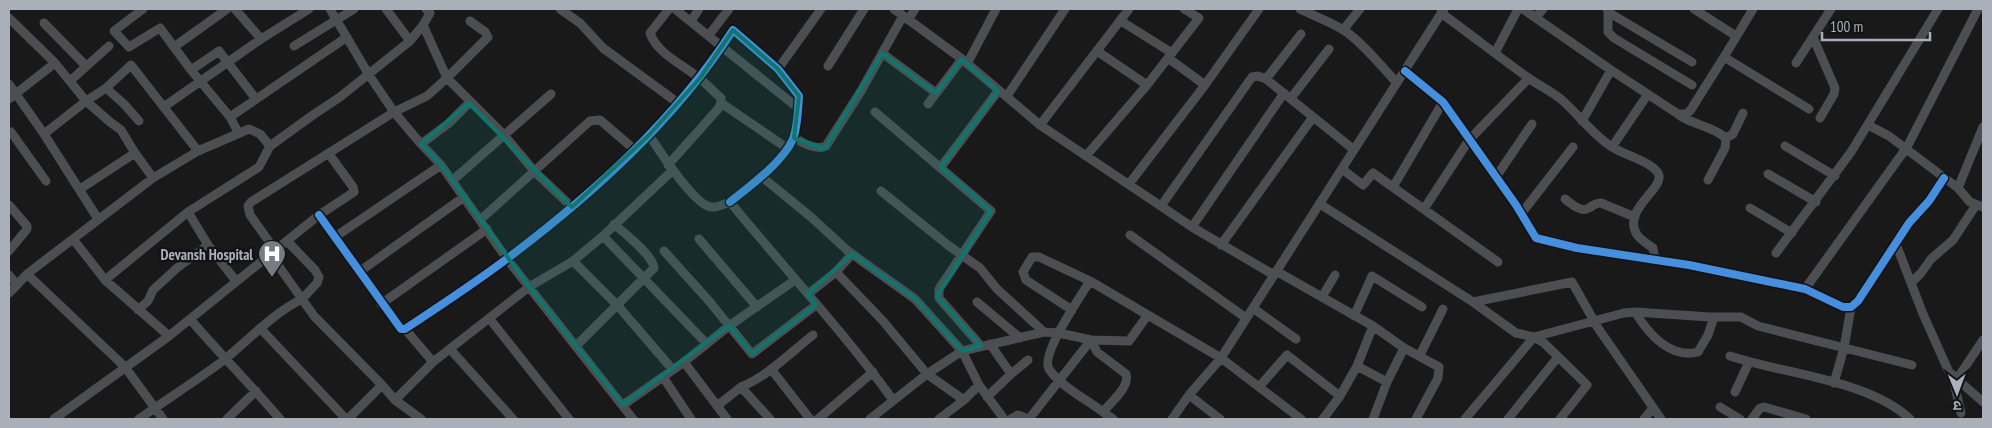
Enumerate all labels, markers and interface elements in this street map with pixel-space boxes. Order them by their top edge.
scale bar [1822,10,1930,42]
text: 100 m [1830,17,1863,36]
hospital icon: Devansh Hospital [257,239,287,278]
place label: Devansh Hospital [161,245,253,264]
north arrow [1932,368,1982,418]
text: उ [1952,397,1961,415]

